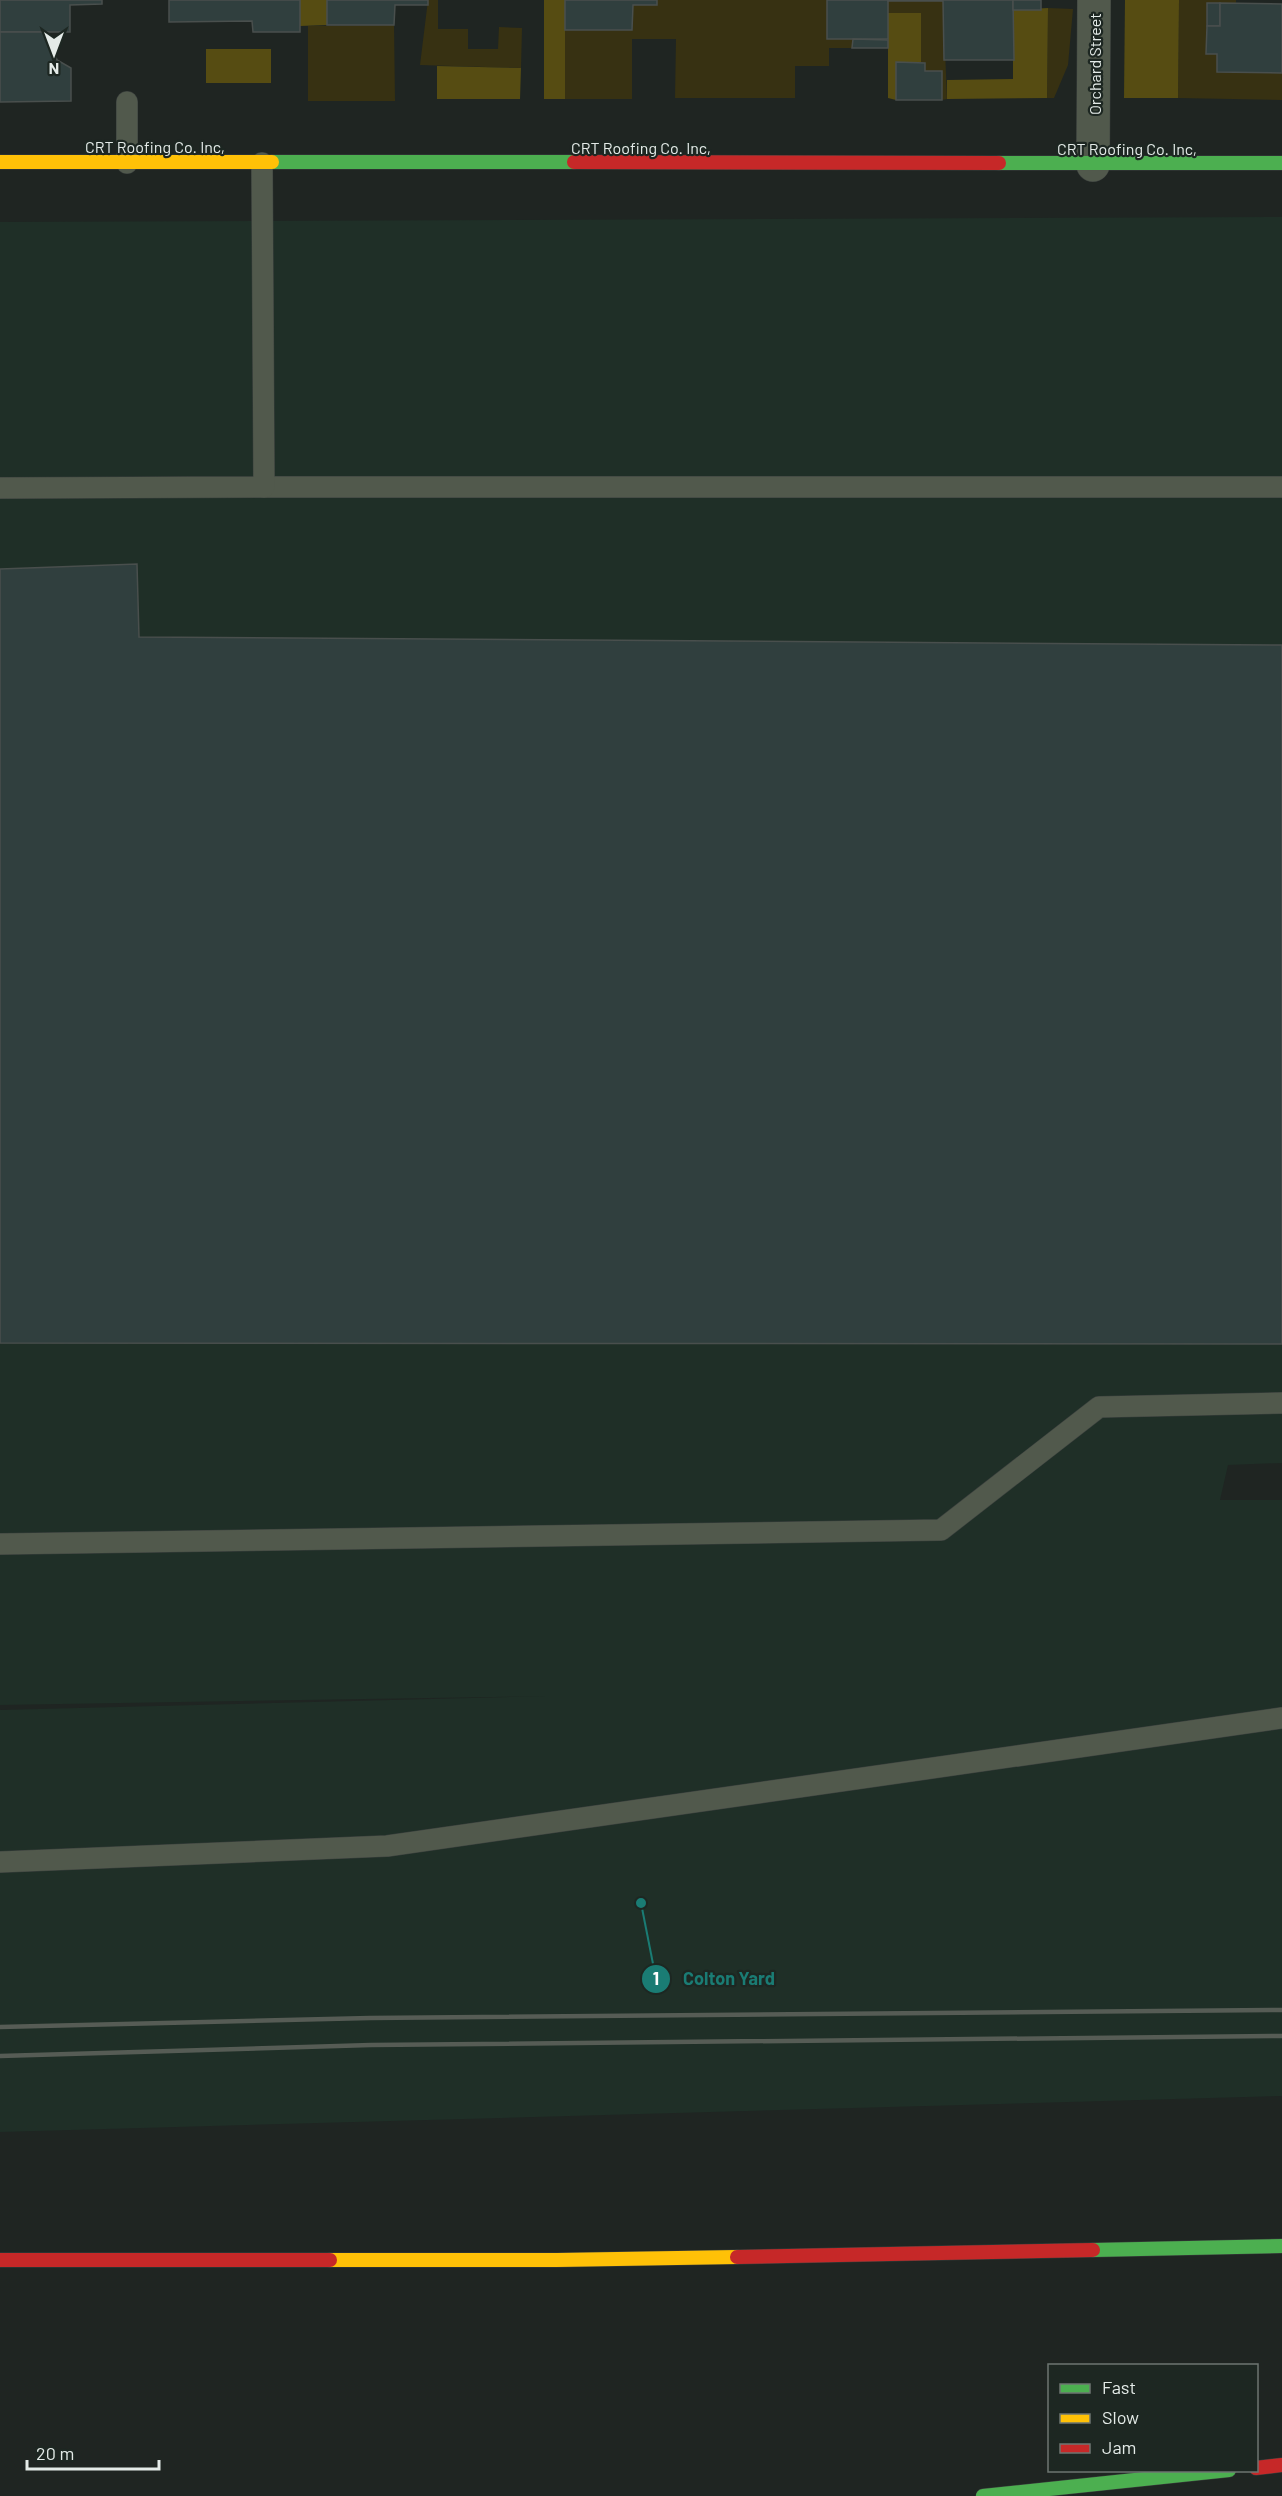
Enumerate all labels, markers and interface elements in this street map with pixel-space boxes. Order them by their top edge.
street label: Orchard Street [1085,13,1104,115]
north arrow [24,24,84,84]
text: N [49,60,59,79]
street label: CRT Roofing Co. Inc, [85,137,225,156]
street label: CRT Roofing Co. Inc, [571,138,711,157]
street label: CRT Roofing Co. Inc, [1057,139,1197,158]
callout: Colton Yard [641,1961,787,1997]
text: 1 [653,1967,659,1989]
text: Colton Yard [683,1967,775,1989]
legend [1048,2364,1258,2472]
text: Fast [1102,2376,1136,2398]
text: Slow [1102,2406,1139,2428]
scale bar [27,2433,159,2471]
text: Jam [1102,2436,1136,2458]
text: 20 m [36,2442,74,2464]

